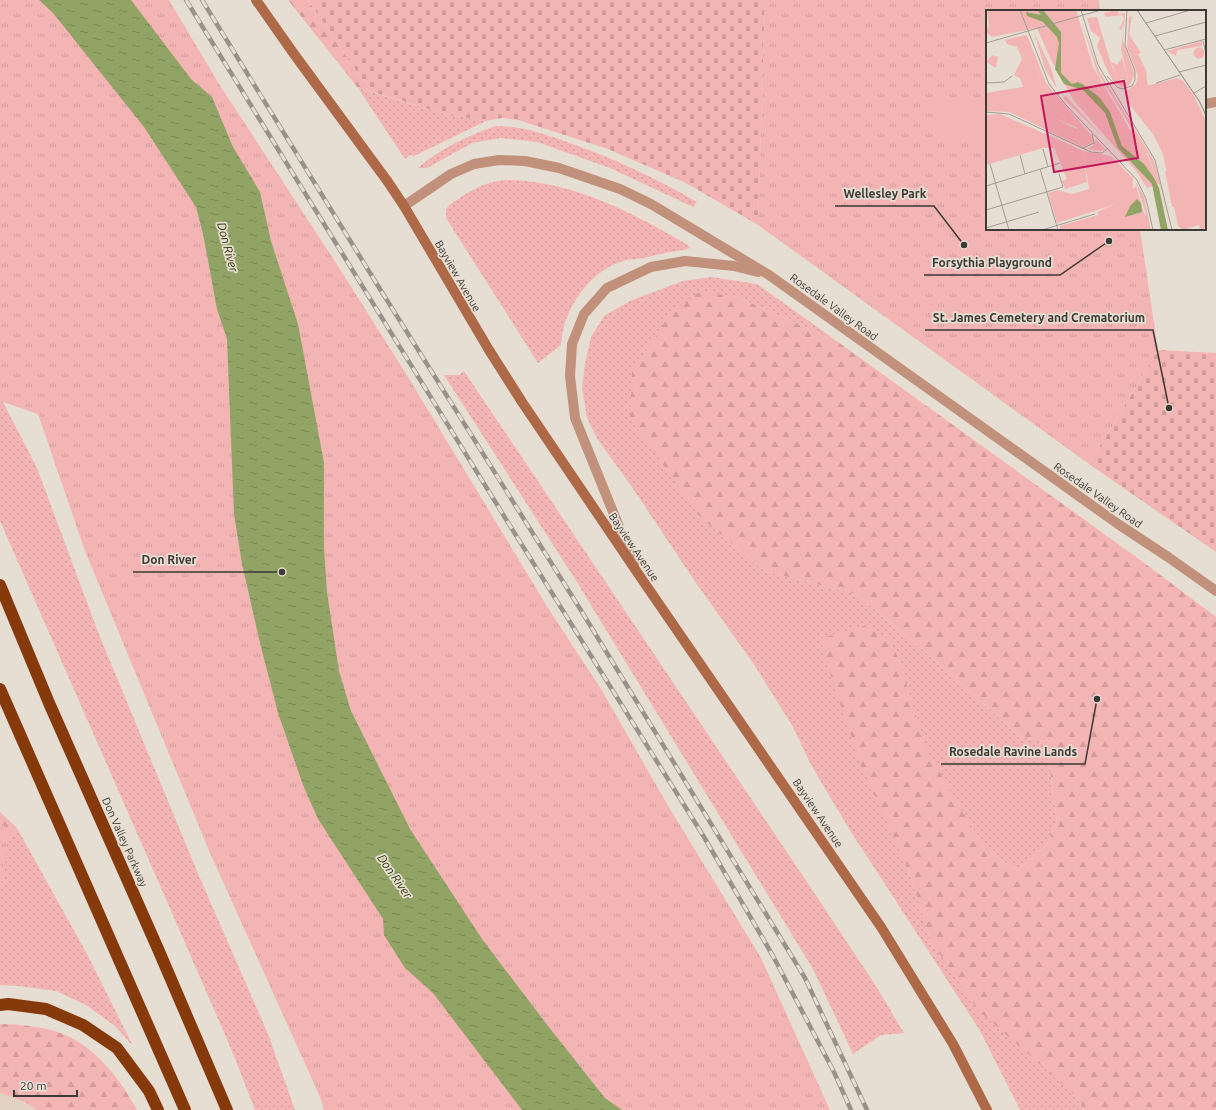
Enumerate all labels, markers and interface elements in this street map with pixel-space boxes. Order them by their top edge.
inset map [986,10,1206,230]
callout: Wellesley Park [835,182,934,206]
text: Wellesley Park [843,187,927,200]
water label: Don River [215,221,241,274]
street label: Bayview Avenue [433,238,483,314]
callout: Forsythia Playground [924,251,1060,275]
text: Forsythia Playground [932,256,1052,269]
street label: Rosedale Valley Road [788,271,880,343]
callout: St. James Cemetery and Crematorium [925,306,1153,330]
text: St. James Cemetery and Crematorium [933,311,1145,324]
street label: Rosedale Valley Road [1051,460,1145,530]
street label: Bayview Avenue [607,510,661,584]
callout: Don River [133,548,204,572]
text: Don River [141,553,197,566]
callout: Rosedale Ravine Lands [941,740,1085,764]
text: Rosedale Ravine Lands [949,745,1077,758]
street label: Bayview Avenue [791,776,845,850]
street label: Don Valley Parkway [100,795,150,889]
water label: Don River [375,851,415,901]
scale bar [14,1072,77,1098]
text: 20 m [20,1079,47,1092]

